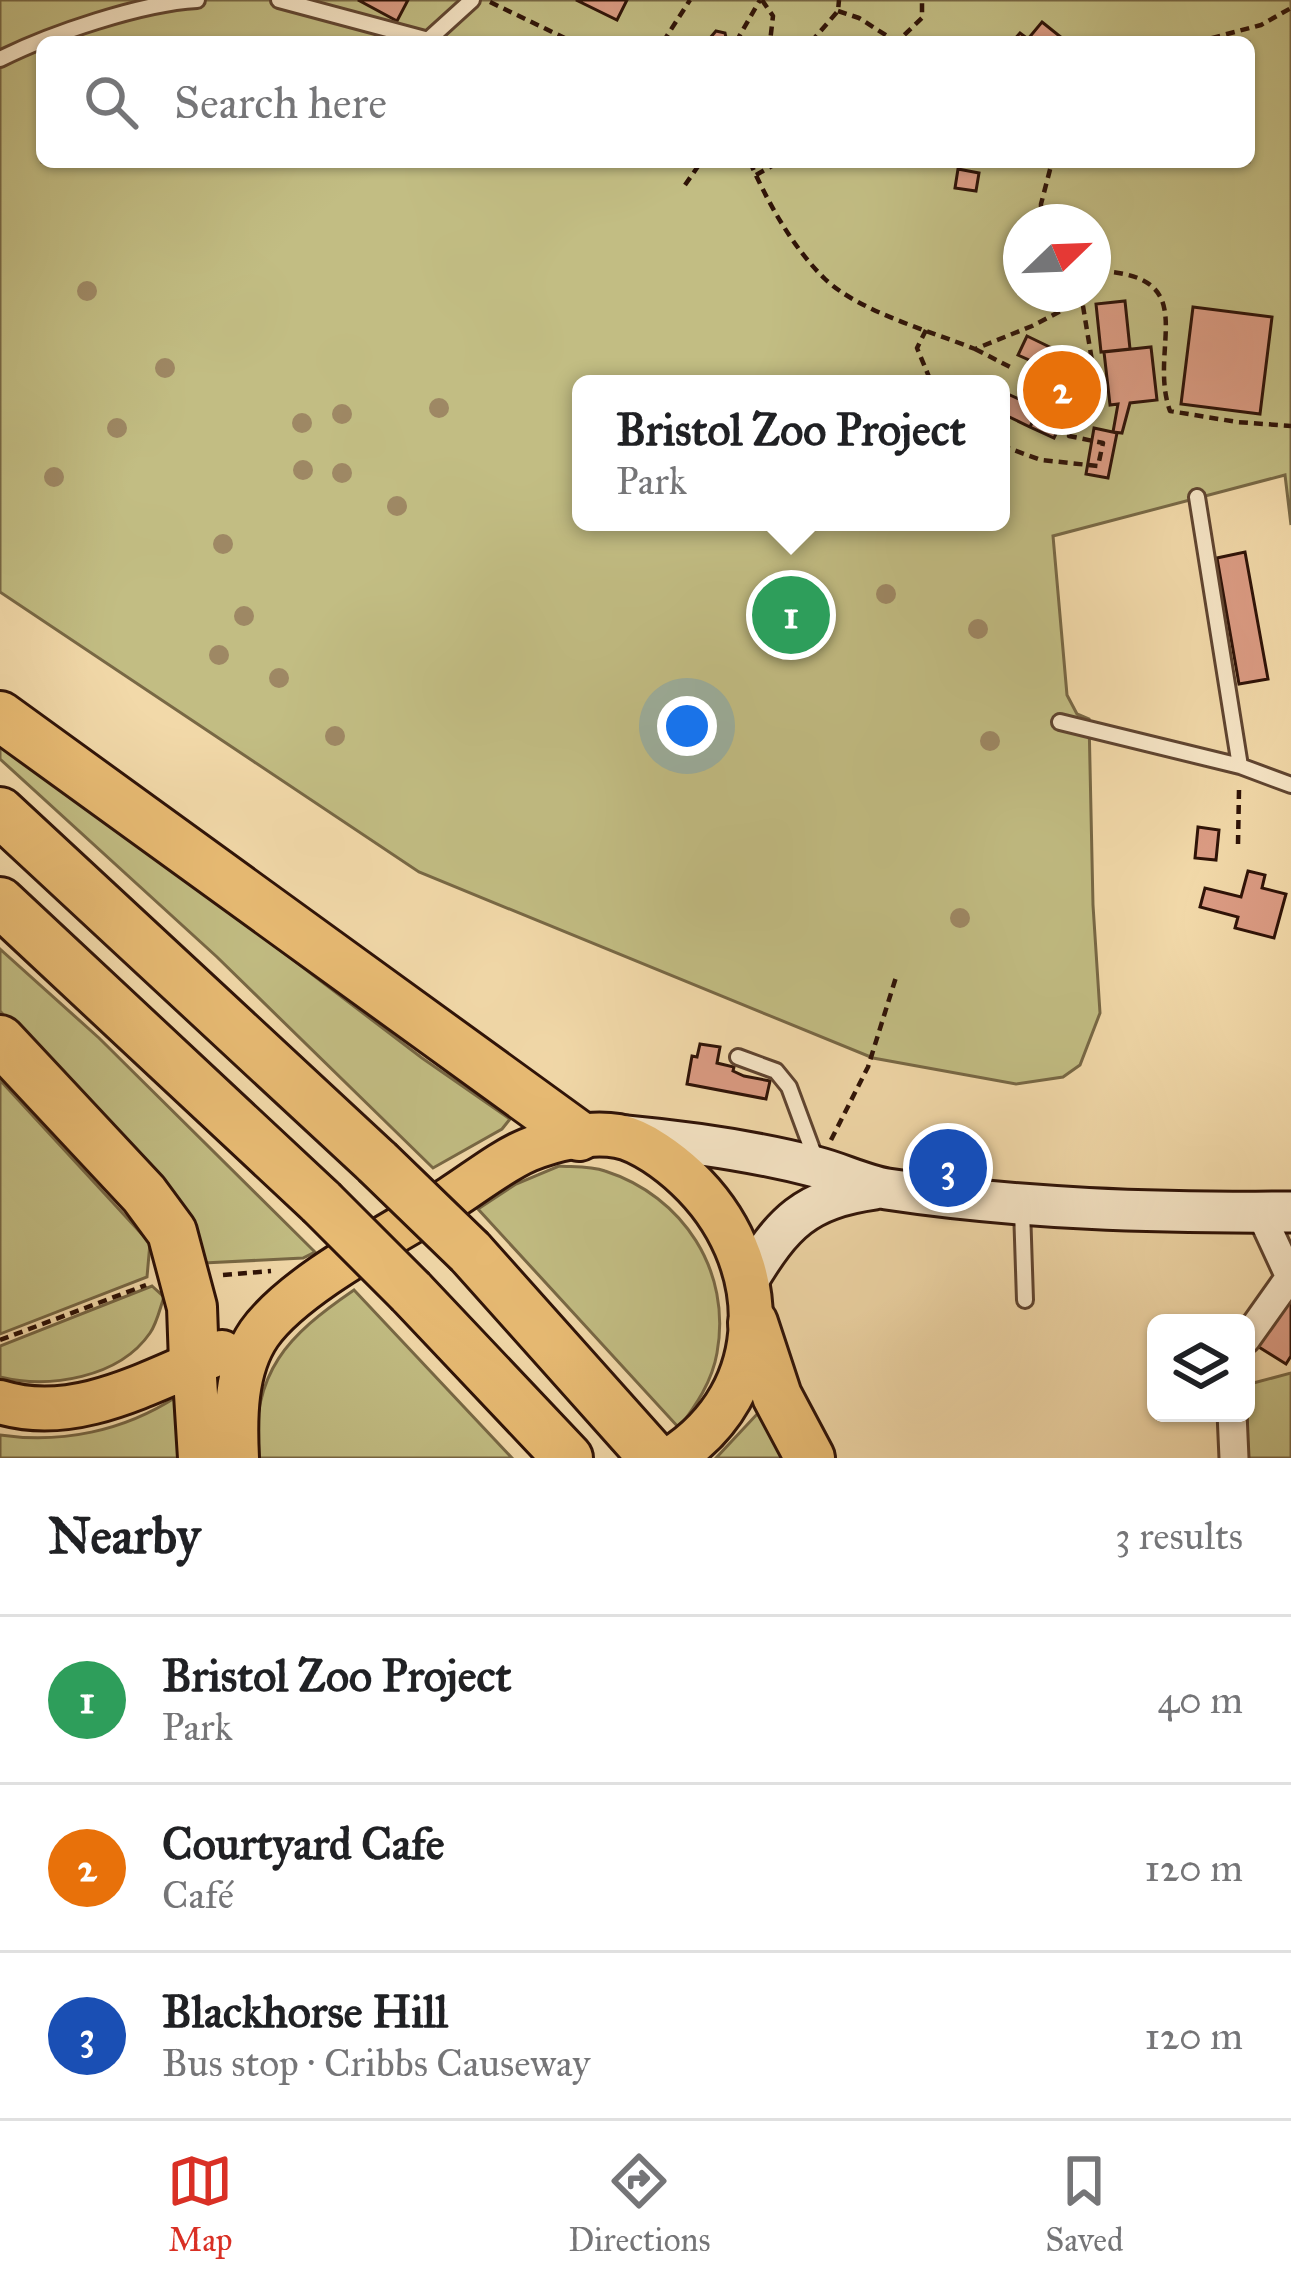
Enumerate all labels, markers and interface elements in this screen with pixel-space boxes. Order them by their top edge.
search box [36,36,1255,168]
icon: search [78,69,144,135]
text: Search here [174,75,387,130]
north arrow [1003,204,1111,312]
pin: 2 [1023,345,1101,435]
popup [572,375,1010,531]
text: Bristol Zoo Project [616,402,966,457]
text: Park [616,457,687,505]
pin: 1 [752,570,830,660]
your location [657,696,717,756]
pin: 3 [909,1123,987,1213]
map controls [1147,1314,1255,1422]
button: layers [1147,1314,1255,1422]
text: Nearby [48,1505,200,1567]
text: 3 results [1115,1512,1243,1560]
text: Bristol Zoo Project [162,1648,511,1703]
text: 1 [79,1676,95,1724]
text: 40 m [1157,1676,1243,1724]
text: Park [162,1703,233,1751]
text: Courtyard Cafe [162,1816,445,1871]
text: 2 [77,1844,97,1892]
text: 120 m [1144,1844,1243,1892]
text: Café [162,1871,234,1919]
text: Blackhorse Hill [162,1984,448,2039]
text: 3 [79,2012,95,2060]
text: 120 m [1144,2012,1243,2060]
text: Bus stop · Cribbs Causeway [162,2039,590,2087]
tab: Map [167,2148,233,2260]
tab: Directions [568,2148,710,2260]
tab: Saved [1045,2148,1124,2260]

